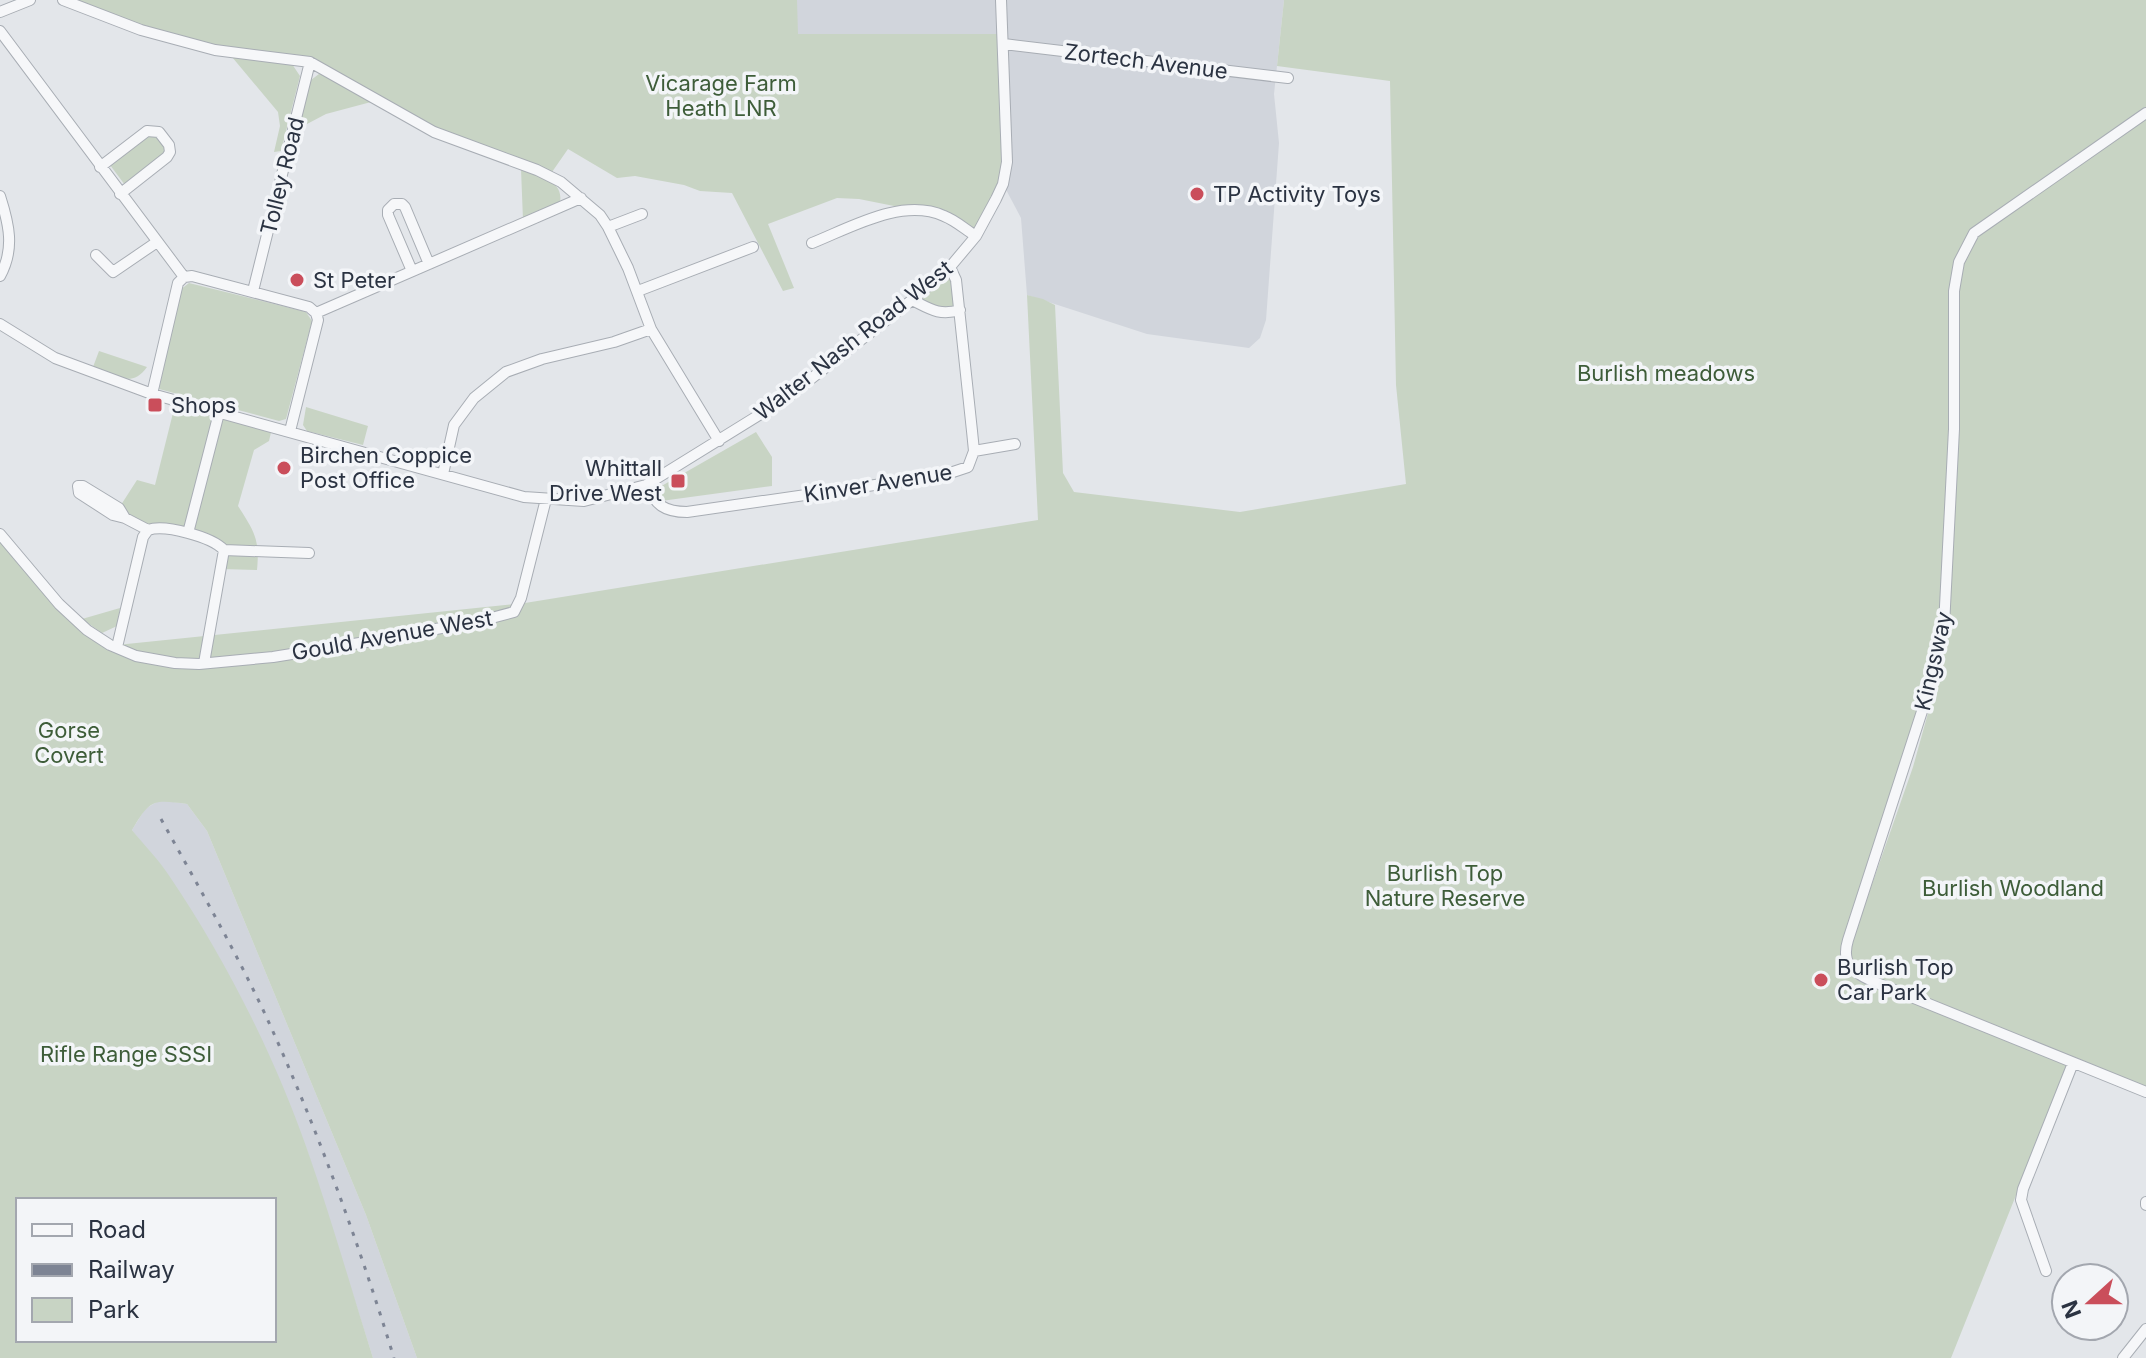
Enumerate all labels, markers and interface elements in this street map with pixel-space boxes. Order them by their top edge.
street label: Zortech Avenue [1063,38,1229,84]
park label: Vicarage Farm Heath LNR [645,70,797,121]
street label: Tolley Road [255,114,309,238]
place label: TP Activity Toys [1213,181,1381,207]
marker: TP Activity Toys [1188,185,1206,203]
street label: Walter Nash Road West [749,255,957,425]
place label: St Peter [313,267,395,293]
marker: St Peter [288,271,306,289]
park label: Burlish meadows [1577,360,1755,386]
place label: Shops [171,392,236,418]
marker: Shops [146,396,164,414]
place label: Birchen Coppice Post Office [300,442,472,493]
place label: Whittall Drive West [549,455,662,506]
street label: Kinver Avenue [802,458,954,508]
marker: Birchen Coppice Post Office [275,459,293,477]
marker: Whittall Drive West [669,472,687,490]
street label: Gould Avenue West [290,605,494,665]
street label: Kingsway [1909,609,1957,713]
park label: Gorse Covert [34,717,104,768]
park label: Burlish Top Nature Reserve [1365,860,1525,911]
park label: Burlish Woodland [1922,875,2104,901]
place label: Burlish Top Car Park [1837,954,1954,1005]
marker: Burlish Top Car Park [1812,971,1830,989]
park label: Rifle Range SSSI [40,1041,212,1067]
legend [16,1198,276,1342]
text: Road [88,1215,146,1244]
text: Railway [88,1255,175,1284]
north arrow [2050,1262,2130,1342]
text: Park [88,1295,139,1324]
text: N [2056,1297,2086,1322]

